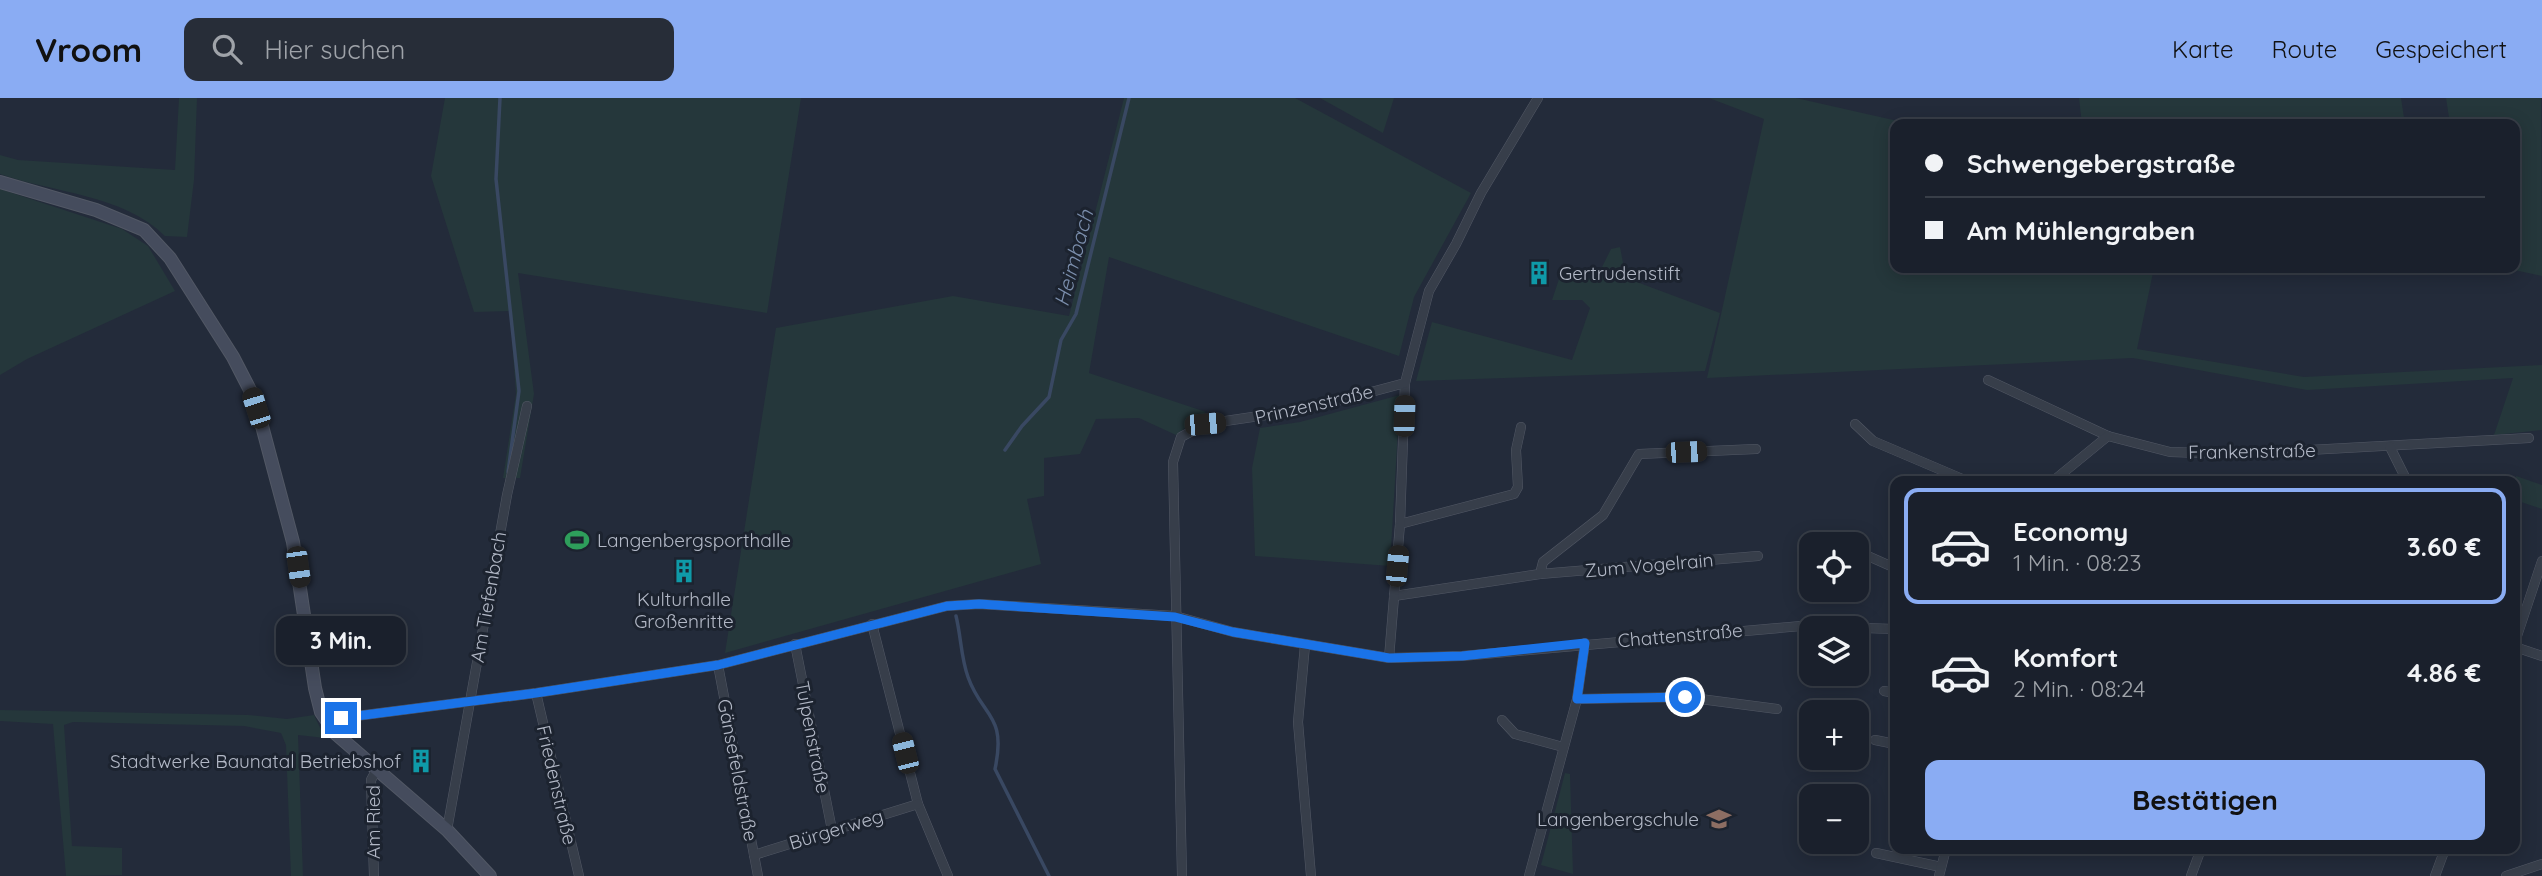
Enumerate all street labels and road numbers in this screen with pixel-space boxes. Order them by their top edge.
street label: Prinzenstraße [1253,379,1375,429]
street label: Frankenstraße [2188,438,2316,464]
street label: Am Tiefenbach [465,530,511,664]
street label: Zum Vogelrain [1584,547,1714,583]
street label: Chattenstraße [1616,618,1744,652]
street label: Tulpenstraße [790,679,836,795]
street label: Gänsefeldstraße [712,697,764,843]
street label: Friedenstraße [532,723,582,847]
street label: Am Ried [361,785,385,859]
street label: Bürgerweg [786,803,886,855]

